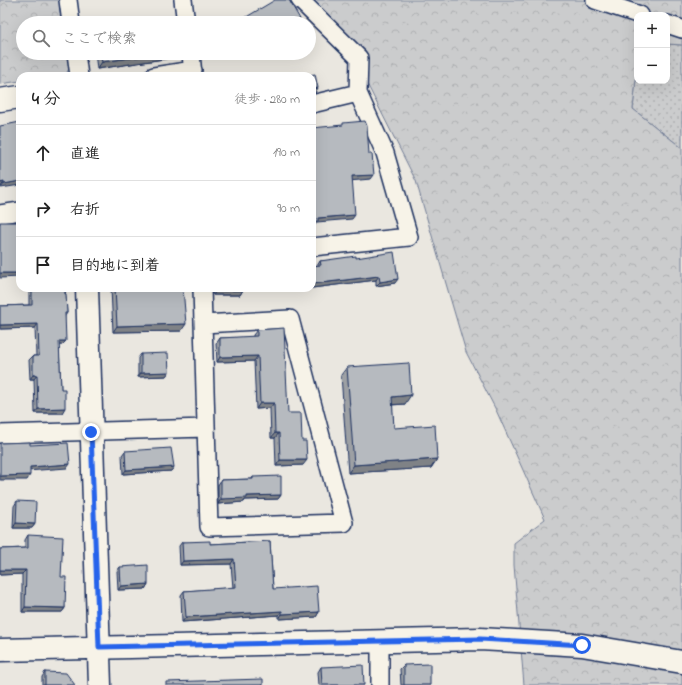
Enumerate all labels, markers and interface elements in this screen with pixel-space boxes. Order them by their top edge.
map controls [634,12,670,84]
button: + [634,12,670,48]
search box [16,16,316,60]
icon: search [30,27,52,49]
text: ここで検索 [62,28,137,50]
button: − [634,48,670,84]
text: 4 分 [32,87,60,112]
text: 徒歩 · 280 m [234,90,300,109]
icon: ahead [32,142,54,164]
text: 直進 [70,143,100,165]
text: 190 m [273,143,300,162]
icon: right [32,198,54,220]
text: 右折 [70,199,100,221]
text: 90 m [277,199,300,218]
icon: arrive [32,254,54,276]
text: 目的地に到着 [70,255,160,277]
route end [82,423,100,441]
route start [573,636,591,654]

